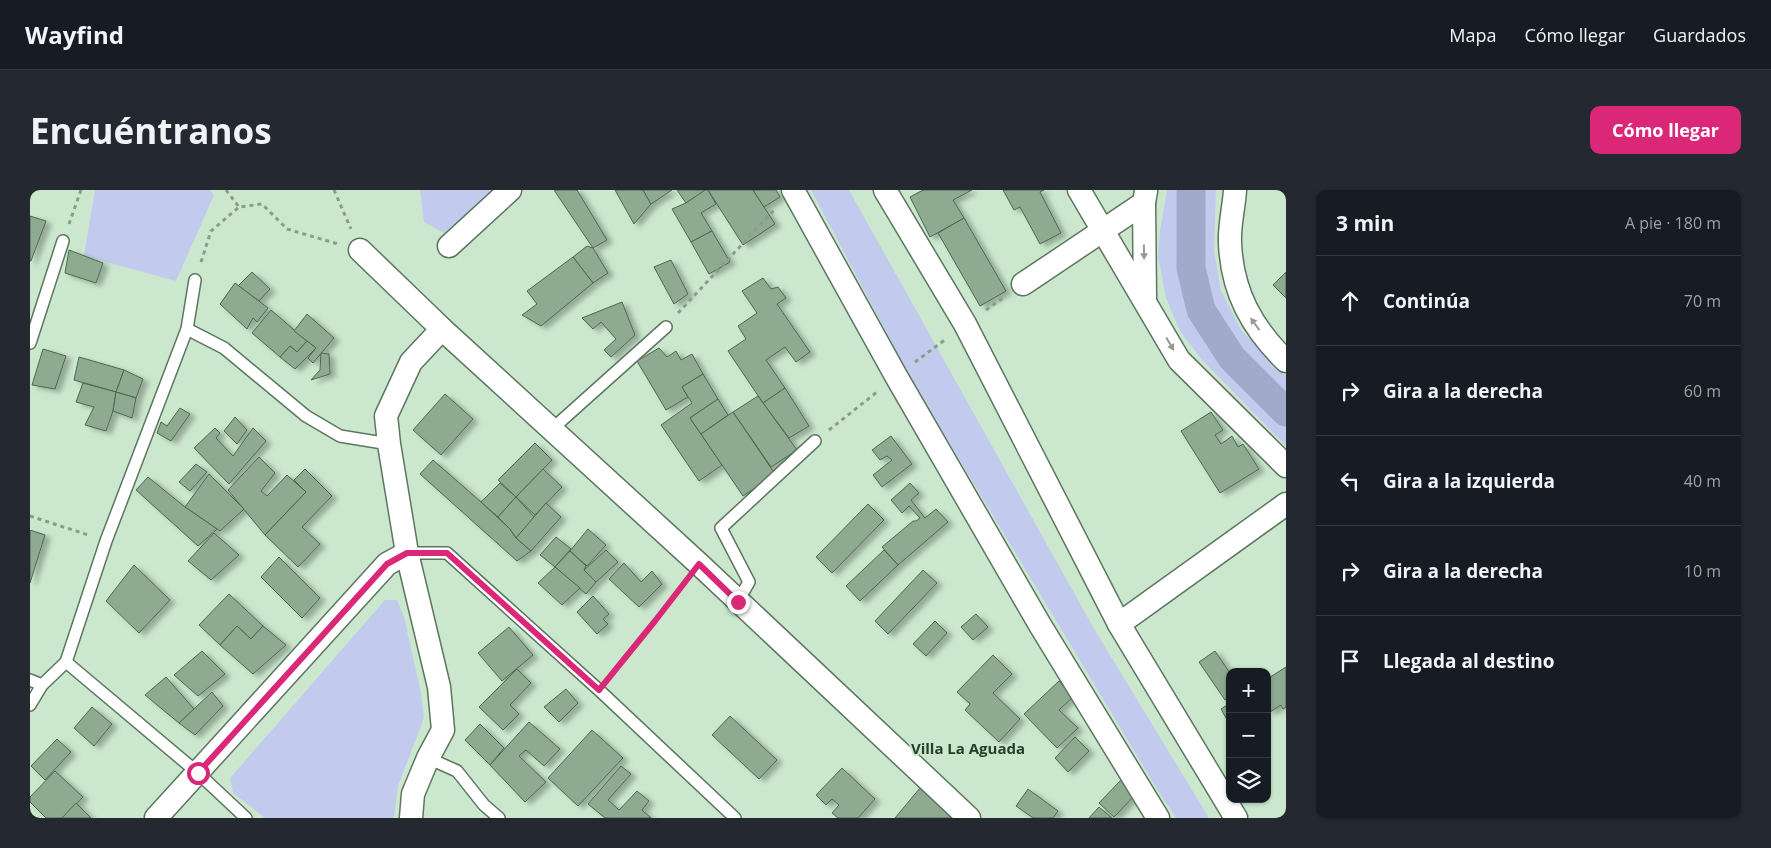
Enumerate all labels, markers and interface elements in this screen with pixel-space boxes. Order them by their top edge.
text: Wayfind [25,18,124,51]
text: Mapa [1449,23,1496,47]
text: Cómo llegar [1524,23,1625,47]
text: Guardados [1653,23,1746,47]
button: Cómo llegar [1590,106,1741,154]
text: Encuéntranos [30,107,272,154]
text: 3 min [1336,209,1394,237]
text: A pie · 180 m [1625,212,1721,234]
one-way arrow [1140,244,1148,260]
icon: ahead [1336,287,1364,315]
text: Continúa [1383,288,1470,314]
text: 70 m [1684,290,1721,312]
one-way arrow [1249,318,1260,331]
one-way arrow [1165,337,1174,350]
icon: right [1336,377,1364,405]
text: Gira a la derecha [1383,378,1543,404]
text: 60 m [1684,380,1721,402]
icon: left [1336,467,1364,495]
text: Gira a la izquierda [1383,468,1555,494]
text: 40 m [1684,470,1721,492]
icon: right [1336,557,1364,585]
text: Gira a la derecha [1383,558,1543,584]
text: 10 m [1684,560,1721,582]
route end [727,591,750,614]
icon: arrive [1336,647,1364,675]
text: Llegada al destino [1383,648,1555,674]
map controls [1226,668,1271,803]
button: + [1226,668,1271,713]
button: − [1226,713,1271,758]
district label: Villa La Aguada [911,738,1025,758]
button: layers [1226,758,1271,803]
route start [187,762,210,785]

